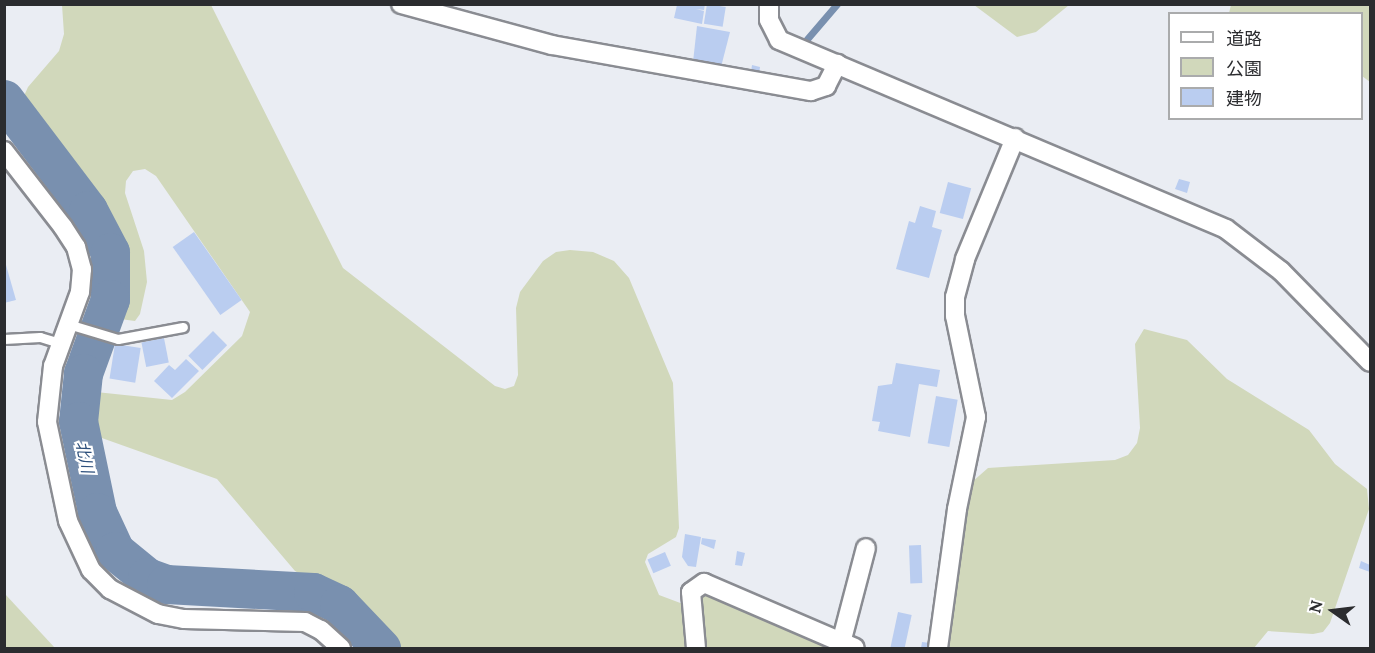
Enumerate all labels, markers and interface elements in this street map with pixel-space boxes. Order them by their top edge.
legend [1168,12,1363,120]
text: 道路 [1226,27,1262,50]
text: 公園 [1226,57,1262,80]
text: 建物 [1226,87,1262,110]
water label: 北川 [72,439,98,475]
north arrow [1303,581,1363,641]
text: N [1304,598,1327,615]

